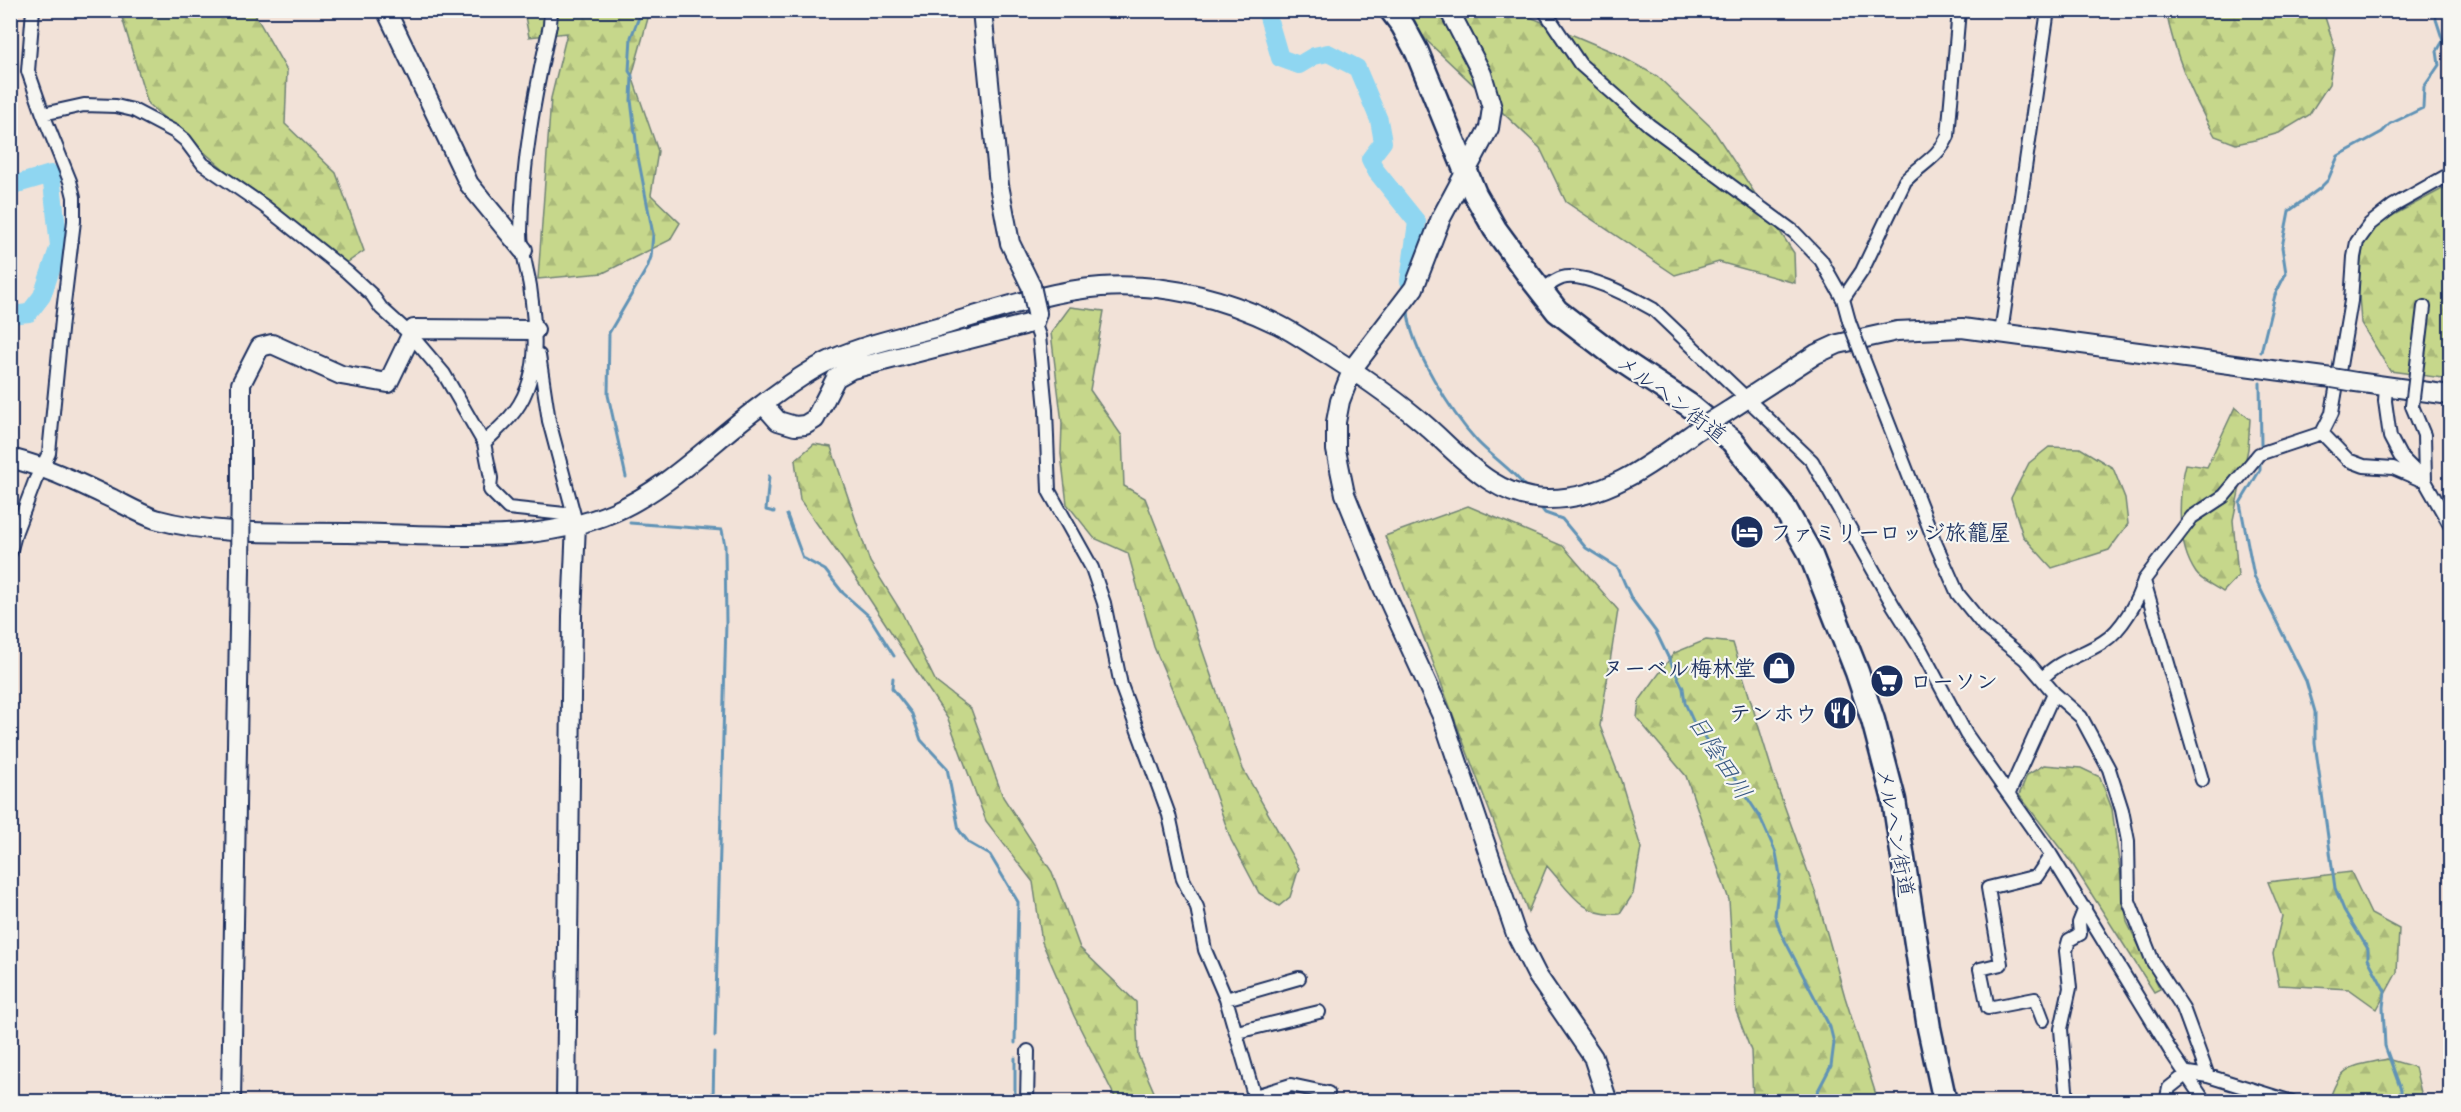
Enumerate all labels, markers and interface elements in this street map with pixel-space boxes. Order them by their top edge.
street label: メルヘン街道 [1611,348,1732,449]
hotel icon: ファミリーロッジ旅籠屋 [1729,514,1765,550]
place label: ファミリーロッジ旅籠屋 [1770,519,2011,546]
shop icon: ヌーベル梅林堂 [1761,650,1797,686]
place label: ヌーベル梅林堂 [1602,655,1756,682]
supermarket icon: ローソン [1869,663,1905,699]
place label: ローソン [1910,668,1998,695]
restaurant icon: テンホウ [1822,695,1858,731]
place label: テンホウ [1729,700,1817,727]
water label: 日陰田川 [1682,709,1759,805]
street label: メルヘン街道 [1871,765,1920,899]

